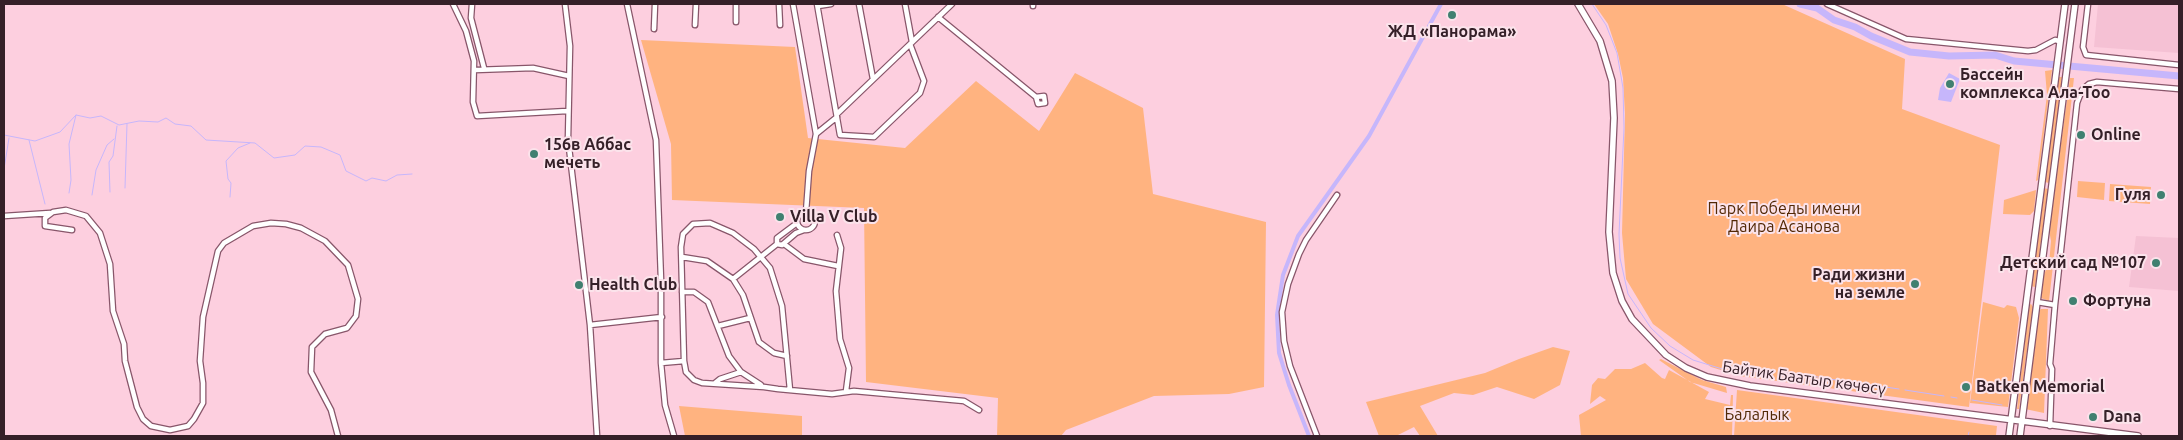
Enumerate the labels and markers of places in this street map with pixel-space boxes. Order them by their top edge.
marker: ЖД «Панорама» [1446,9,1458,21]
place label: ЖД «Панорама» [1388,22,1516,42]
place label: Бассейн комплекса Ала-Тоо [1960,65,2110,103]
marker: Бассейн комплекса Ала-Тоо [1944,78,1956,90]
place label: Online [2091,125,2141,145]
marker: Online [2075,129,2087,141]
place label: 156в Аббас мечеть [544,135,631,173]
marker: 156в Аббас мечеть [528,148,540,160]
place label: Гуля [2115,185,2151,205]
marker: Гуля [2155,189,2167,201]
place label: Villa V Club [790,207,878,227]
marker: Villa V Club [774,211,786,223]
place label: Детский сад №107 [2000,253,2146,273]
marker: Детский сад №107 [2150,257,2162,269]
place label: Ради жизни на земле [1812,265,1905,303]
place label: Health Club [589,275,677,295]
marker: Ради жизни на земле [1909,278,1921,290]
marker: Health Club [573,279,585,291]
place label: Фортуна [2083,291,2151,311]
marker: Фортуна [2067,295,2079,307]
place label: Batken Memorial [1976,377,2104,397]
marker: Batken Memorial [1960,381,1972,393]
place label: Dana [2103,407,2141,427]
marker: Dana [2087,411,2099,423]

